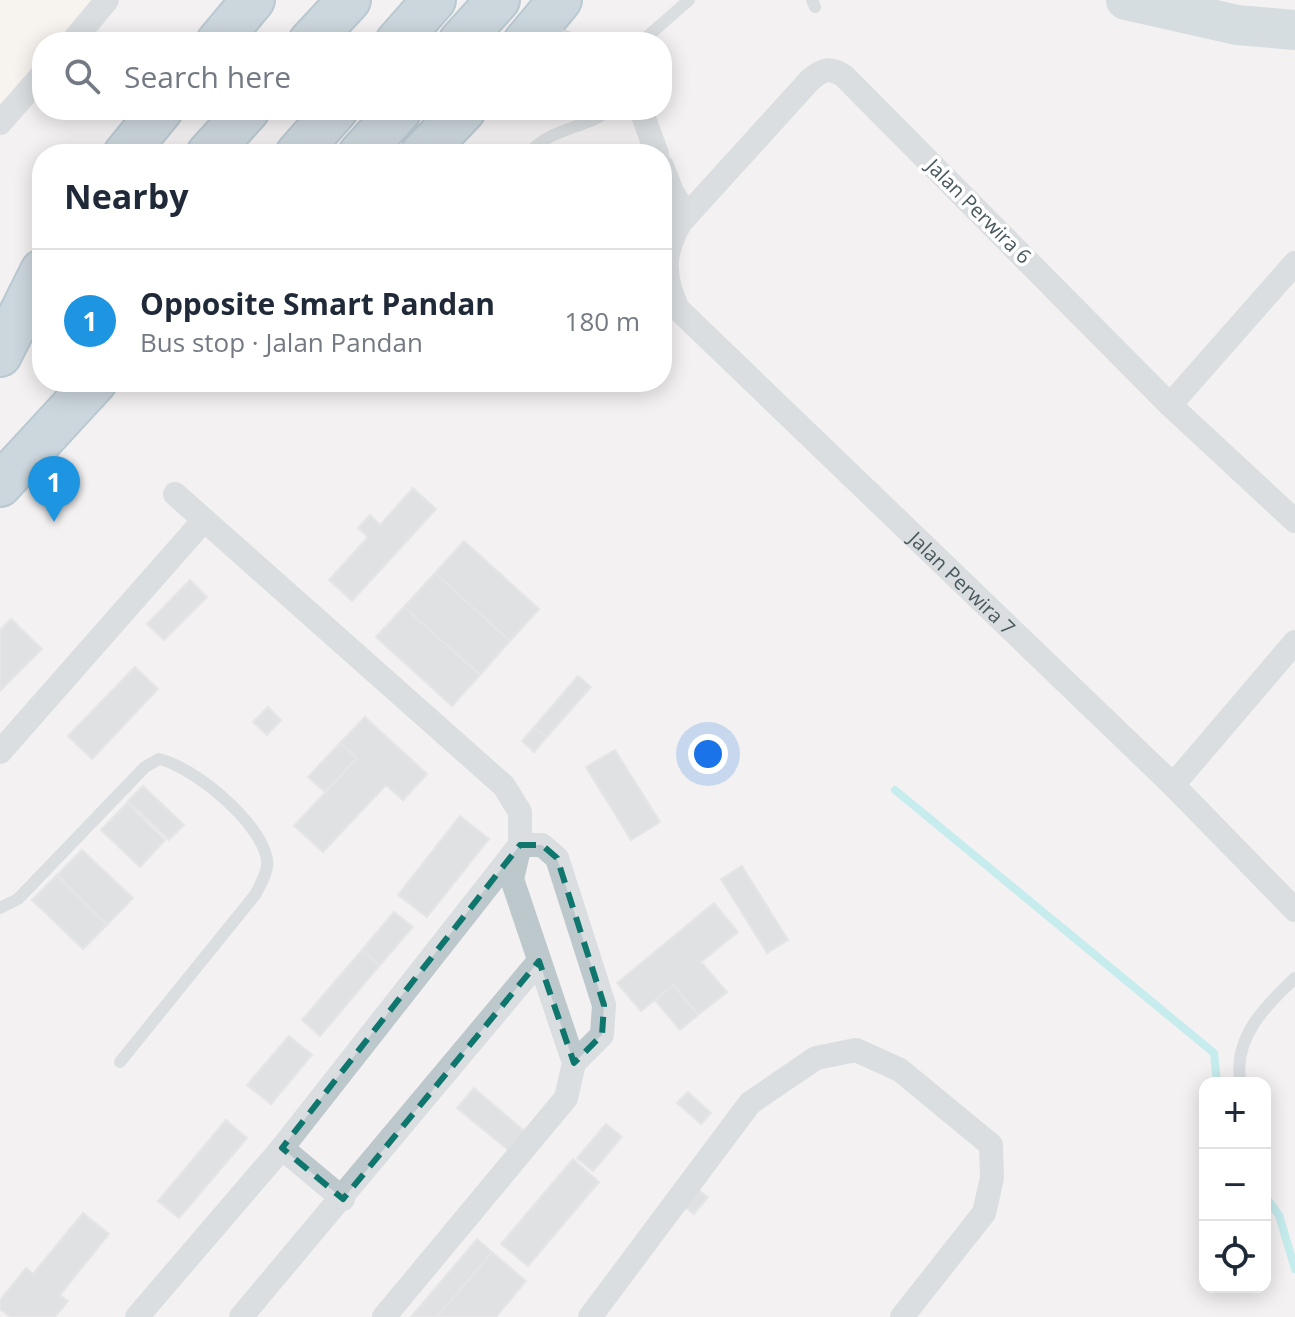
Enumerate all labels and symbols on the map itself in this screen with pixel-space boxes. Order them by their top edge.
street label: Jalan Perwira 6 [919,151,1037,269]
pin: 1 [28,456,80,522]
street label: Jalan Perwira 7 [902,524,1022,640]
your location [688,734,728,774]

